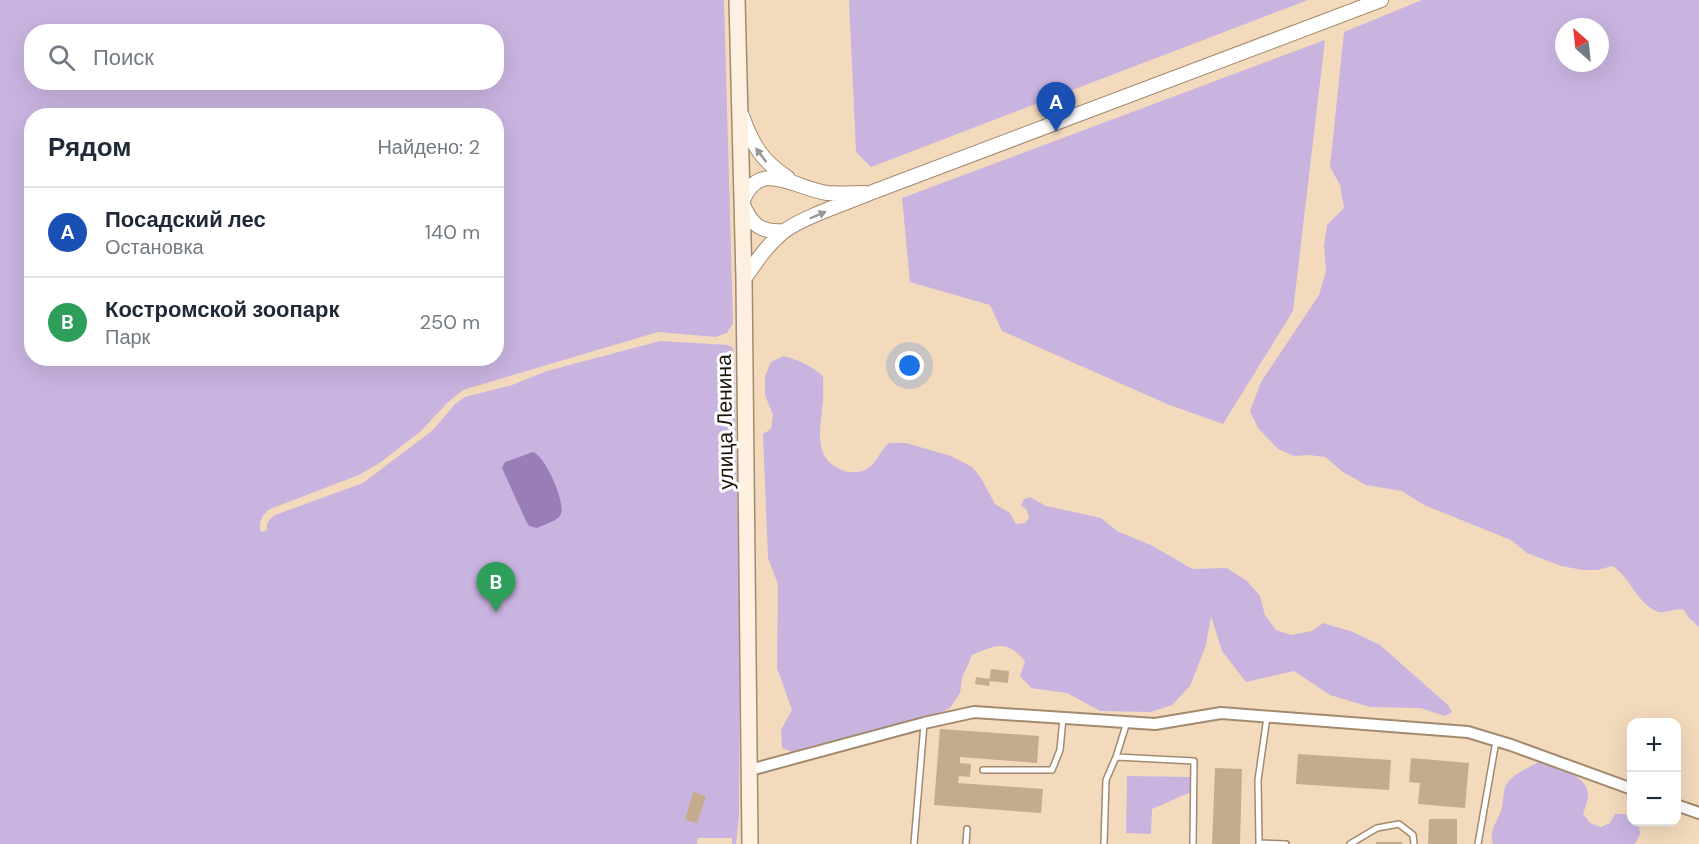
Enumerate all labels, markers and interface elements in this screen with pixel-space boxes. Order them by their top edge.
north arrow [1555,18,1609,72]
search box [24,24,504,90]
icon: search [45,41,78,74]
text: Поиск [93,43,154,72]
pin: A [1036,82,1076,132]
text: Рядом [48,130,131,164]
text: Найдено: 2 [377,134,480,160]
one-way arrow [756,147,768,162]
text: Посадский лес [105,205,266,234]
one-way arrow [809,210,827,220]
text: A [60,219,75,245]
text: 140 m [425,219,480,245]
text: Остановка [105,234,204,260]
text: Костромской зоопарк [105,295,339,324]
text: B [61,309,74,335]
text: 250 m [419,309,480,335]
text: Парк [105,324,150,350]
your location [895,351,924,380]
street label: улица Ленина [710,354,740,490]
pin: B [476,562,516,612]
map controls [1627,718,1681,826]
button: + [1627,718,1681,772]
button: − [1627,772,1681,826]

